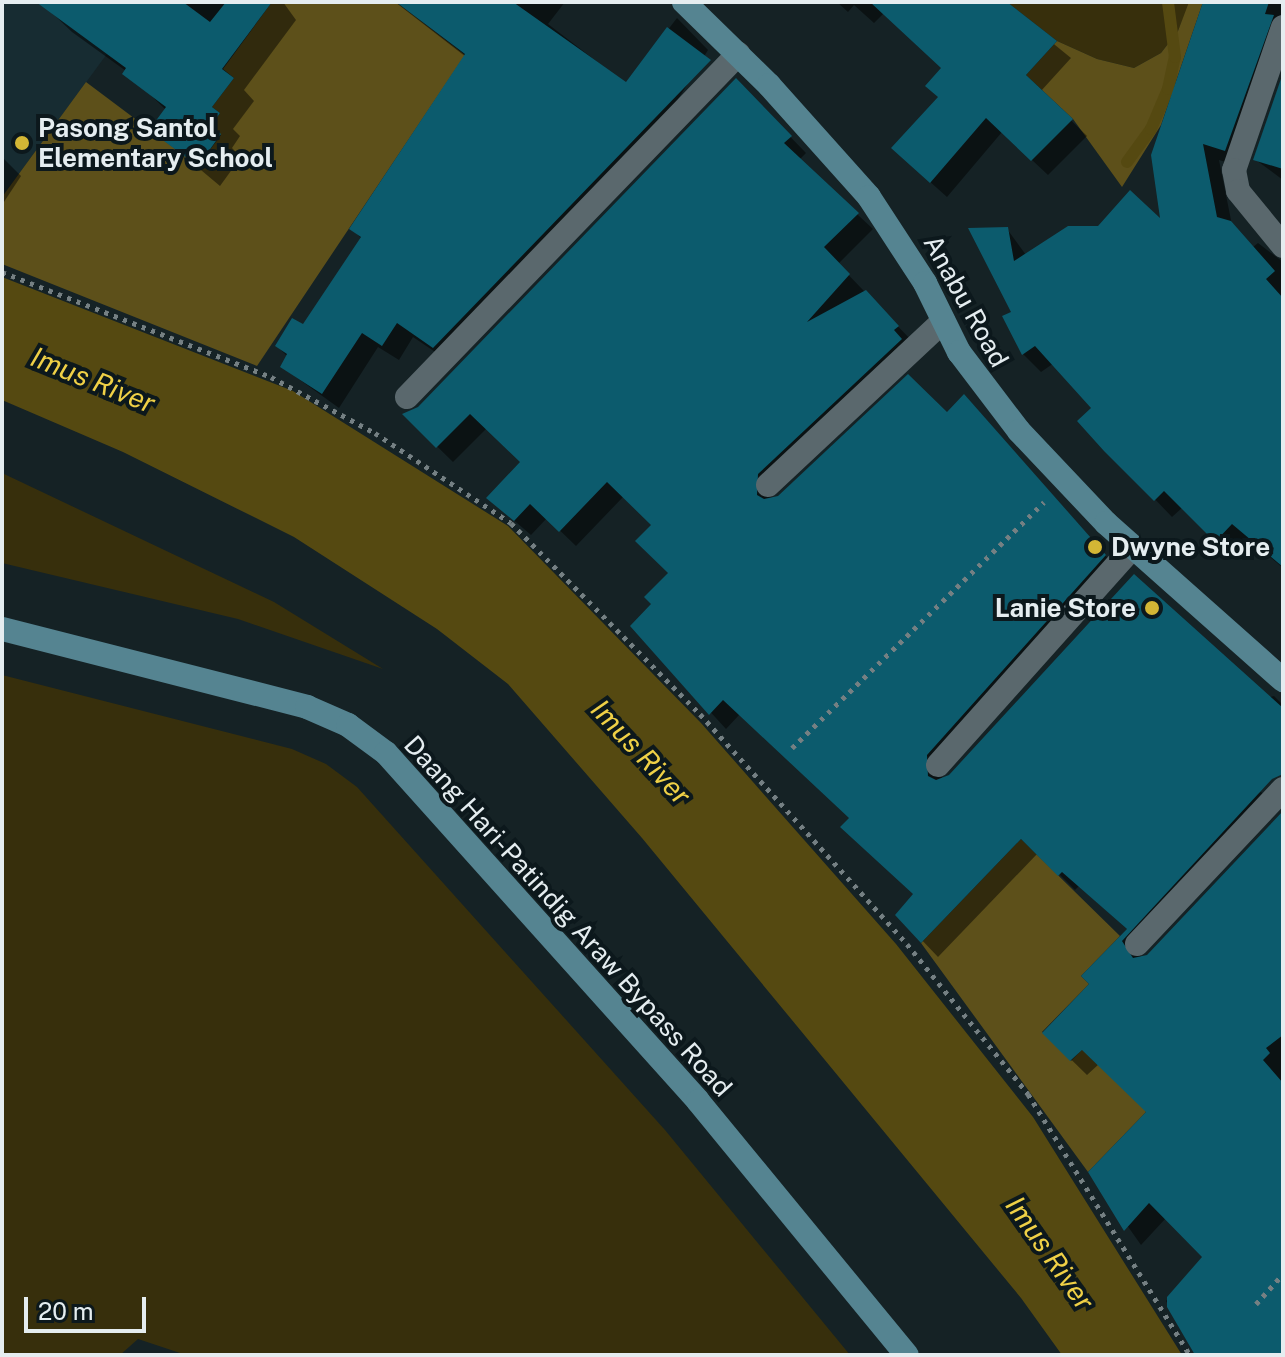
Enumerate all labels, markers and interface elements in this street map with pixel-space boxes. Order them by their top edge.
place label: Pasong Santol Elementary School [38,112,273,174]
marker: Pasong Santol Elementary School [13,134,31,152]
street label: Anabu Road [917,229,1015,373]
water label: Imus River [26,340,160,420]
place label: Dwyne Store [1111,531,1270,563]
marker: Dwyne Store [1086,538,1104,556]
place label: Lanie Store [995,592,1136,624]
marker: Lanie Store [1143,599,1161,617]
water label: Imus River [584,693,698,811]
street label: Daang Hari-Patindig Araw Bypass Road [398,729,738,1103]
water label: Imus River [999,1190,1101,1316]
scale bar [28,1281,150,1331]
text: 20 m [38,1297,94,1325]

